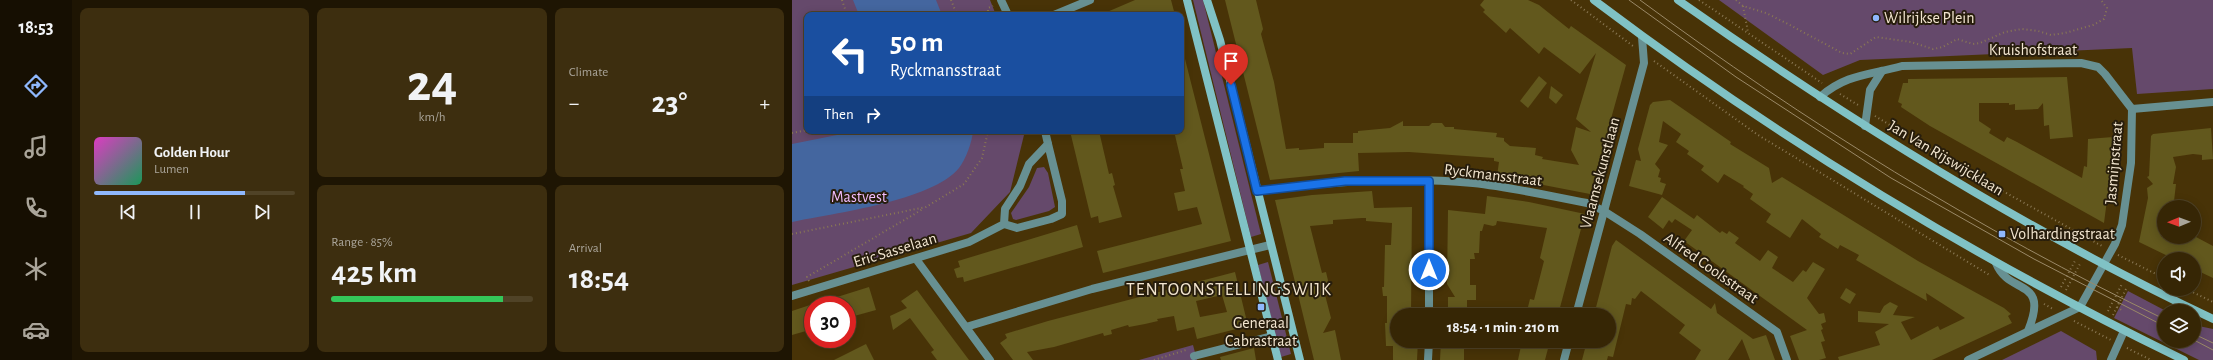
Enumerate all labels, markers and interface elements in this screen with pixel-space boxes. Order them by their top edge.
place label: Wilrijkse Plein [1884,10,1974,27]
marker: Wilrijkse Plein [1871,13,1881,23]
text: 18:53 [18,19,54,37]
icon: left [824,28,876,80]
text: 50 m [890,29,944,57]
street label: Kruishofstraat [1989,42,2077,58]
pin [1214,44,1248,85]
icon: arrive [1220,50,1242,72]
text: 24 [407,58,457,110]
text: Ryckmansstraat [890,62,1001,80]
text: Climate [569,66,608,79]
icon: directions [22,72,50,100]
text: 23° [651,88,687,118]
text: − [569,92,579,114]
text: + [759,92,770,114]
icon: right [862,104,884,126]
text: Then [824,107,854,122]
text: km/h [419,111,445,124]
street label: Vlaamsekunstlaan [1577,115,1623,231]
street label: Jan Van Rijswijcklaan [1885,117,2006,199]
street label: Jasmijnstraat [2102,121,2127,205]
icon: music [22,133,50,161]
text: Golden Hour [154,145,230,160]
street label: Ryckmansstraat [1443,161,1543,190]
text: Lumen [154,163,189,176]
park label: Mastvest [831,189,887,205]
icon: phone [22,194,50,222]
north arrow [2157,200,2201,244]
map controls [2157,200,2201,348]
icon: previous [117,201,139,223]
icon: pause [184,201,206,223]
icon: next [251,201,273,223]
place label: Volhardingstraat [2010,226,2115,242]
marker: Volhardingstraat [1997,229,2007,239]
street label: Eric Sasselaan [852,230,938,270]
street label: Alfred Coolsstraat [1661,230,1761,306]
text: Range · 85% [331,236,393,249]
text: Arrival [569,242,602,255]
position arrow [1408,249,1450,291]
button: sound [2157,252,2201,296]
icon: climate [22,255,50,283]
text: 425 km [331,258,417,288]
text: 18:54 [569,264,629,294]
district label: TENTOONSTELLINGSWIJK [1126,281,1332,299]
speed limit sign: 30 [804,296,856,348]
marker: Generaal Cabrastraat [1256,302,1266,312]
button: layers [2157,304,2201,348]
place label: Generaal Cabrastraat [1225,315,1297,349]
icon: car [22,316,50,344]
text: 18:54 · 1 min · 210 m [1447,320,1559,335]

